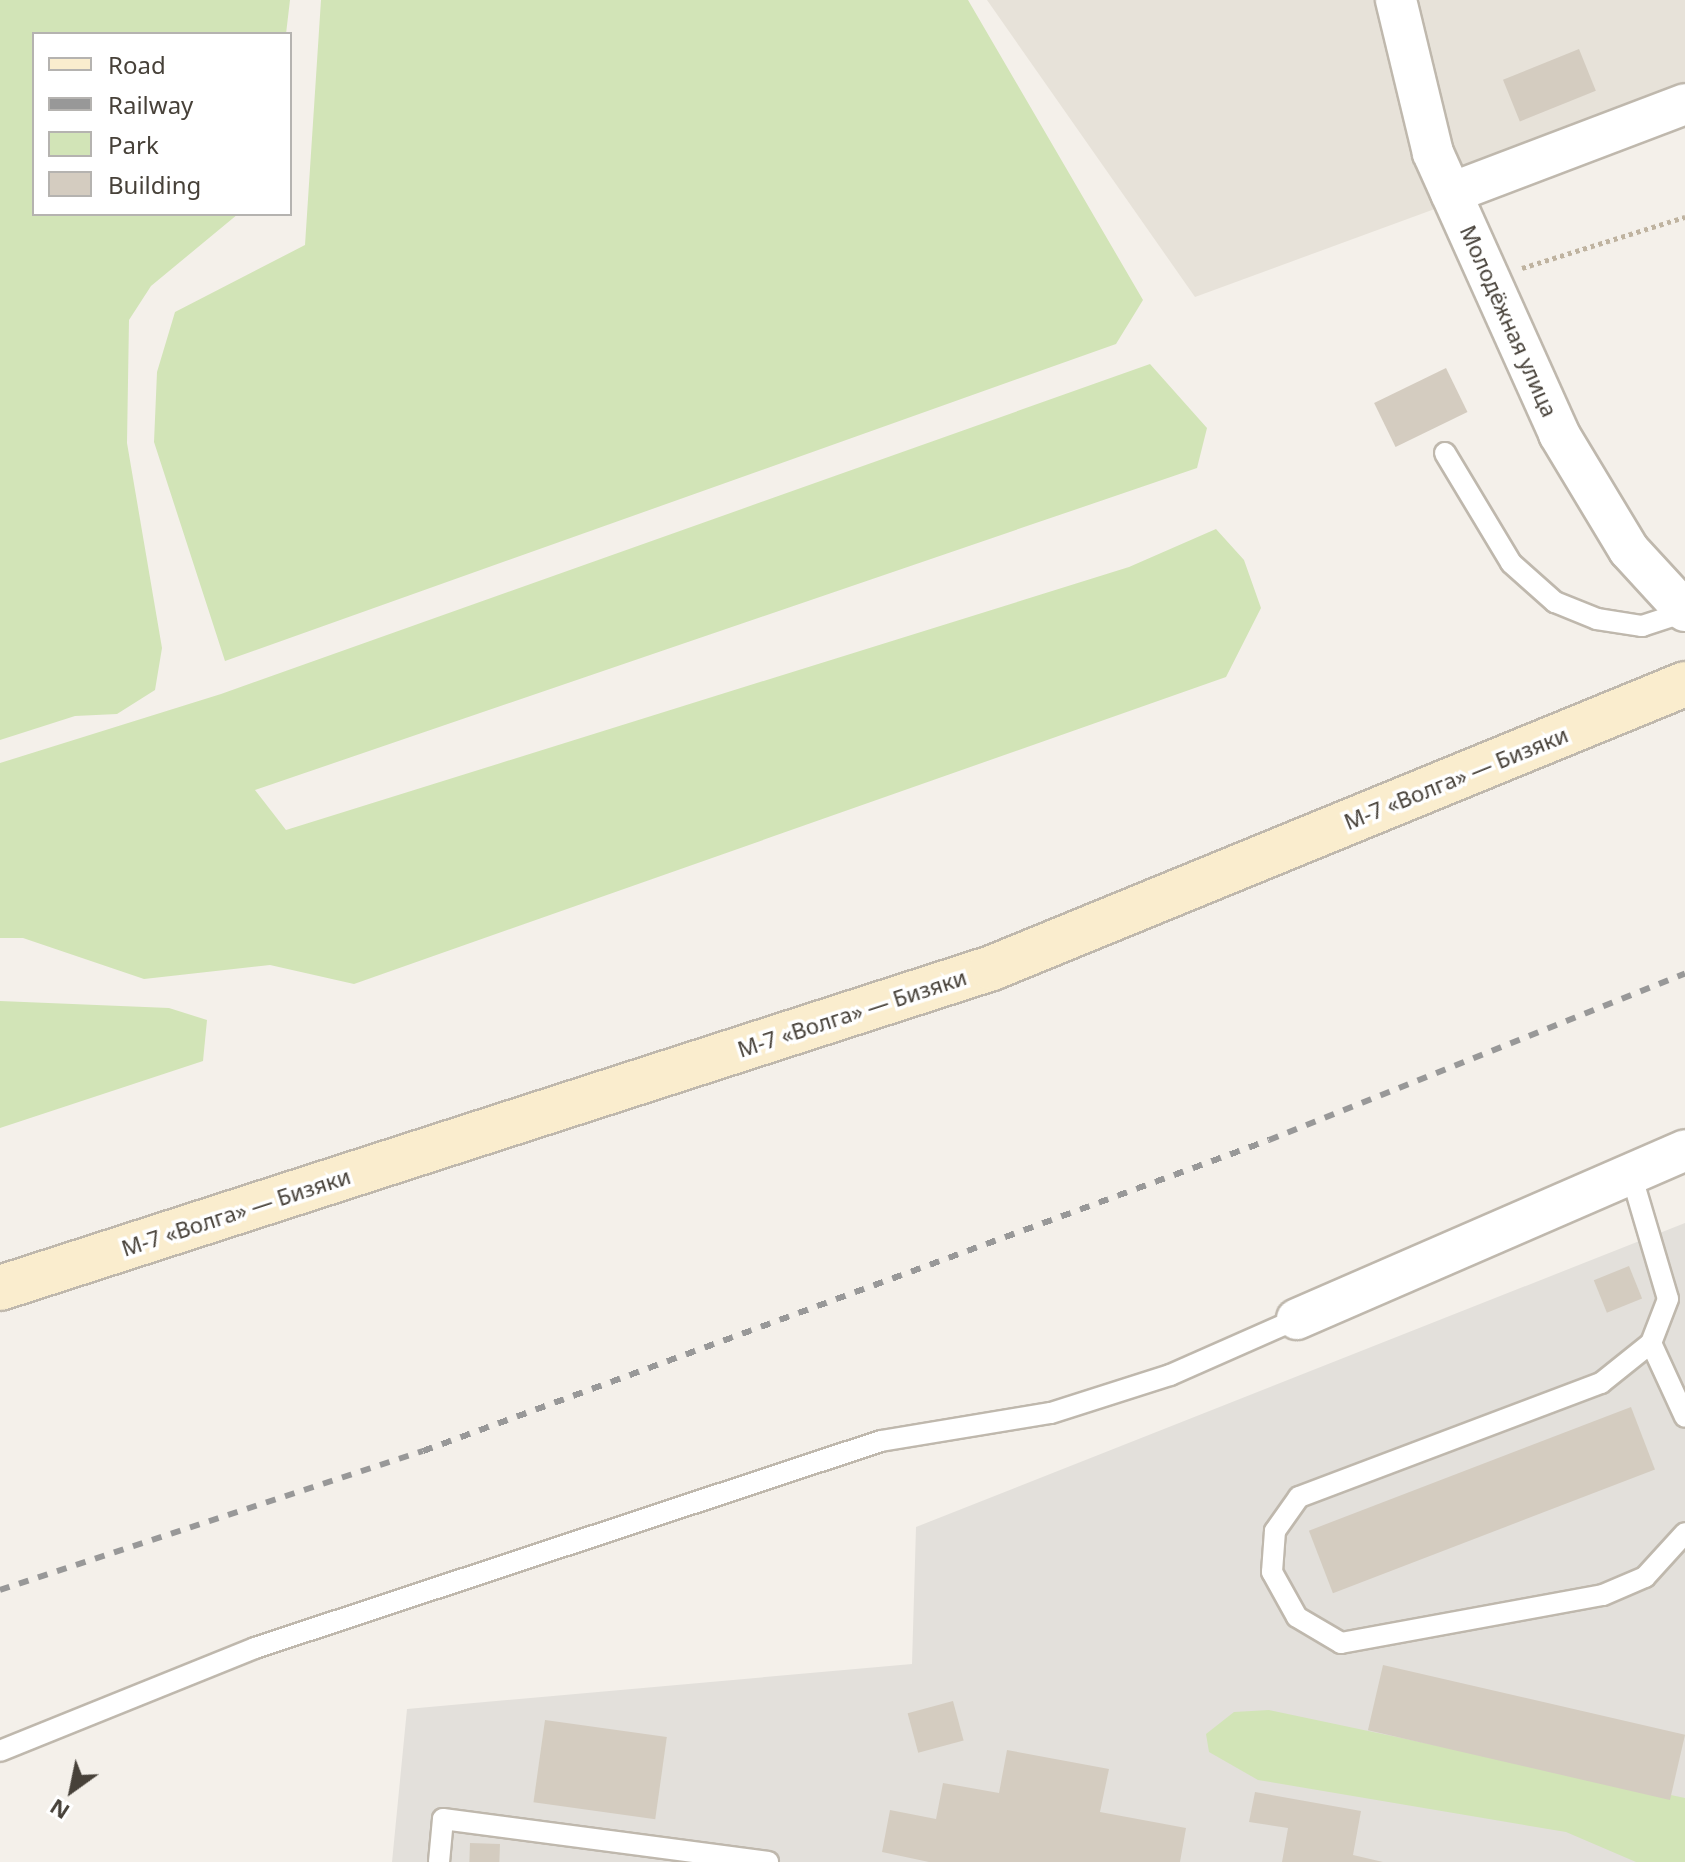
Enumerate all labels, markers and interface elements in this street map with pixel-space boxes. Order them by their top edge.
legend [32,32,292,216]
text: Road [108,48,166,81]
text: Railway [108,88,193,121]
text: Park [108,128,159,161]
text: Building [108,168,201,201]
street label: Молодёжная улица [1455,221,1563,421]
street label: М-7 «Волга» — Бизяки [1340,721,1572,835]
street label: М-7 «Волга» — Бизяки [734,963,970,1063]
street label: М-7 «Волга» — Бизяки [118,1162,354,1262]
north arrow [32,1750,112,1830]
text: N [43,1793,75,1828]

